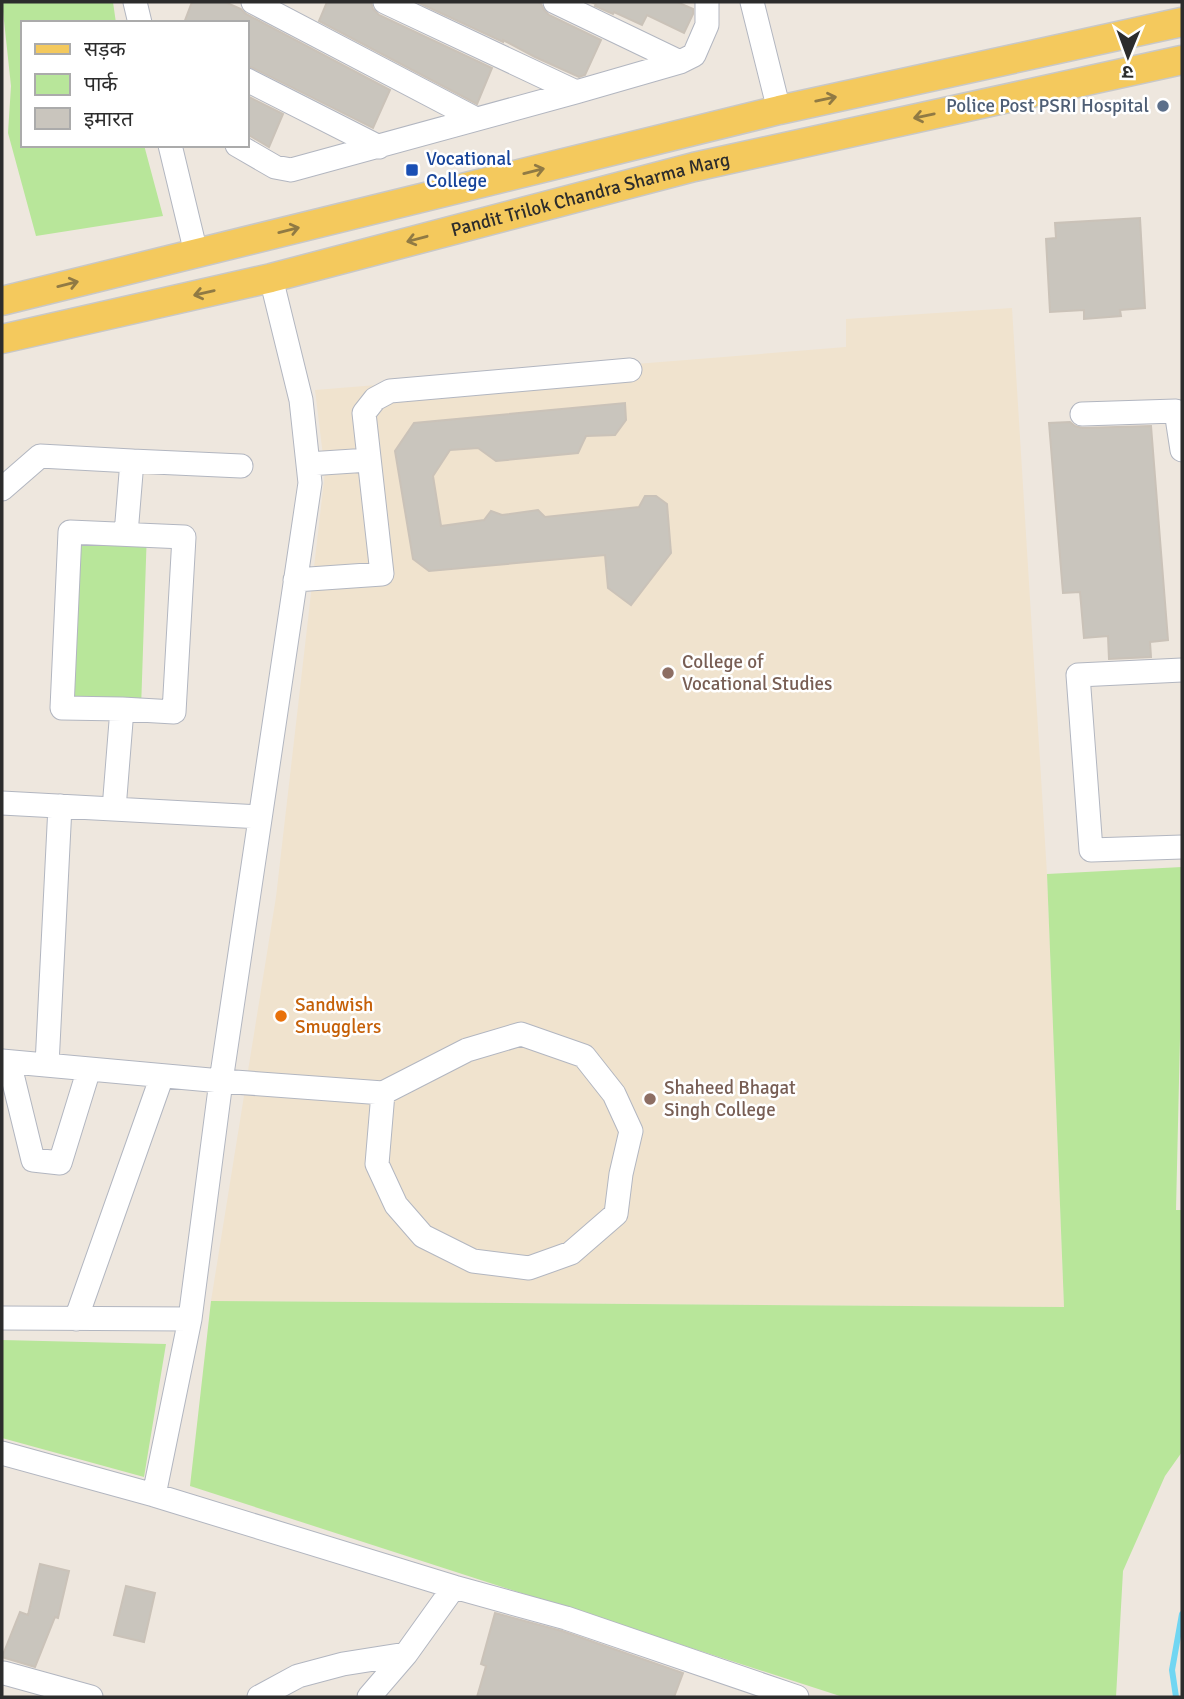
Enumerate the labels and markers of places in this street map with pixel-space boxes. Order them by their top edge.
place label: Police Post PSRI Hospital [946,94,1149,118]
marker: Police Post PSRI Hospital [1155,98,1171,114]
place label: Vocational College [426,147,512,193]
marker: Vocational College [404,162,420,178]
place label: College of Vocational Studies [682,650,832,696]
marker: College of Vocational Studies [660,665,676,681]
place label: Sandwish Smugglers [295,993,381,1039]
marker: Sandwish Smugglers [273,1008,289,1024]
place label: Shaheed Bhagat Singh College [664,1076,796,1122]
marker: Shaheed Bhagat Singh College [642,1091,658,1107]

